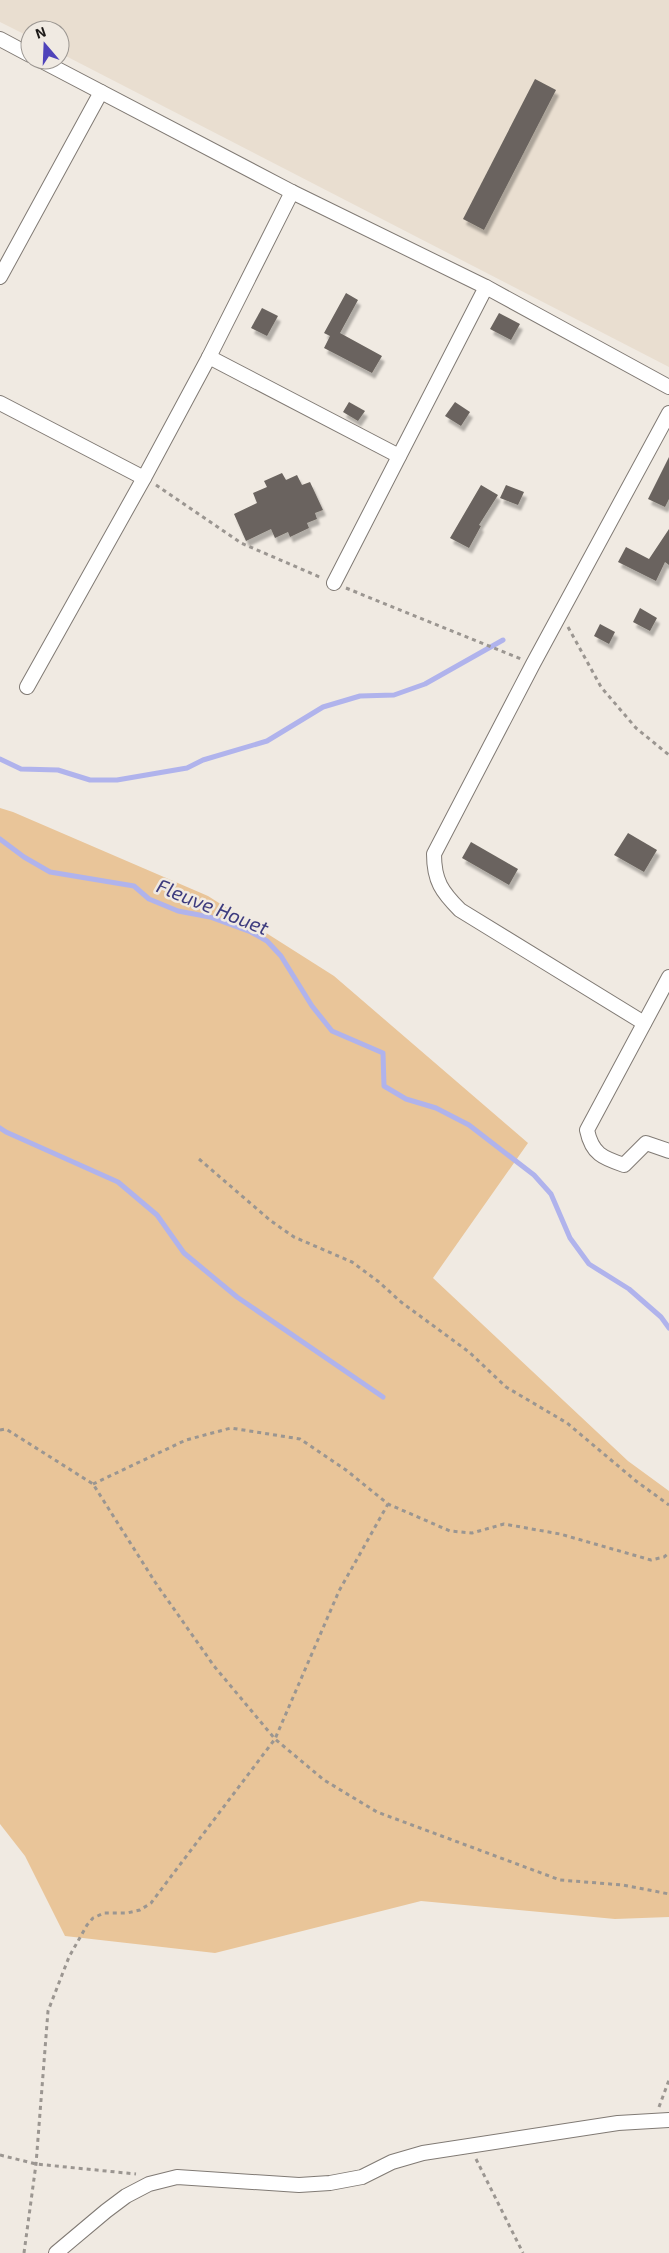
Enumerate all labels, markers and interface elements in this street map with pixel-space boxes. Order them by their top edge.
north arrow [20,20,70,70]
text: N [33,23,48,42]
water label: Fleuve Houet [153,873,273,940]

